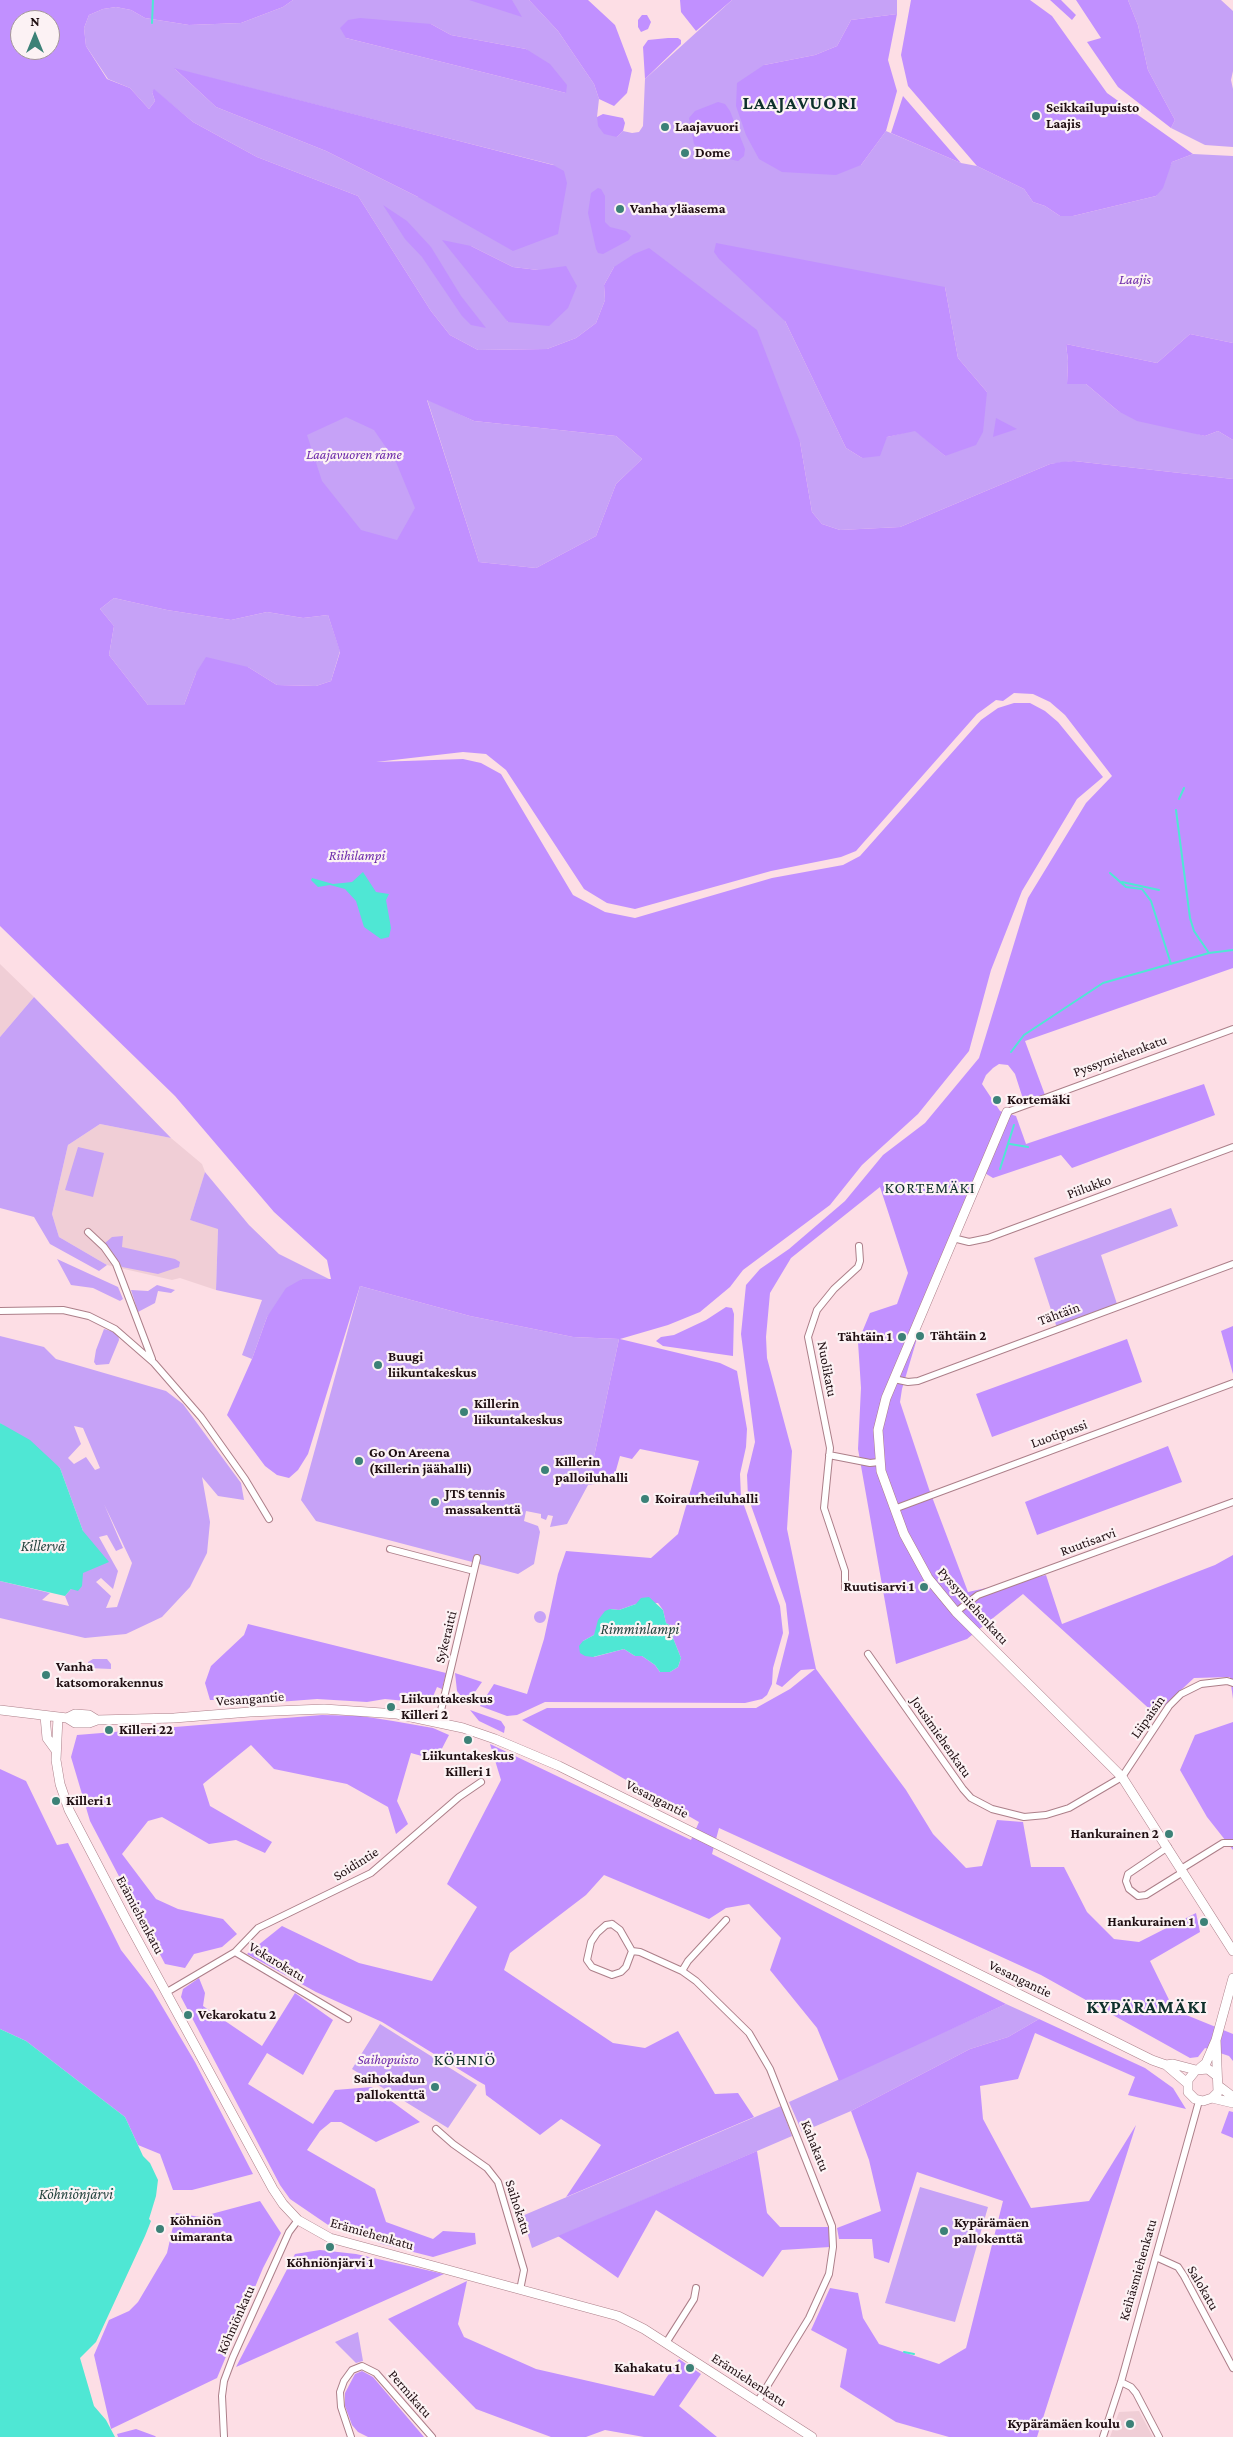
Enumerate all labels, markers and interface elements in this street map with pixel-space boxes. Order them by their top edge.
north arrow [10,10,60,60]
text: N [30,13,40,29]
district label: LAAJAVUORI [741,92,859,114]
place label: Seikkailupuisto Laajis [1046,100,1139,132]
marker: Seikkailupuisto Laajis [1030,110,1042,122]
place label: Laajavuori [675,119,739,135]
marker: Laajavuori [659,121,671,133]
place label: Dome [695,145,730,161]
marker: Dome [679,147,691,159]
place label: Vanha yläasema [630,201,726,217]
marker: Vanha yläasema [614,203,626,215]
park label: Laajis [1119,272,1151,288]
park label: Laajavuoren räme [306,447,402,463]
park label: Riihilampi [329,848,385,864]
street label: Pyssymiehenkatu [1071,1031,1169,1081]
place label: Kortemäki [1007,1092,1070,1108]
marker: Kortemäki [991,1094,1003,1106]
street label: Piilukko [1065,1171,1113,1203]
district label: KORTEMÄKI [883,1178,977,1198]
street label: Tähtäin [1036,1299,1082,1329]
place label: Tähtäin 2 [930,1328,986,1344]
place label: Tähtäin 1 [837,1329,892,1345]
marker: Tähtäin 2 [914,1330,926,1342]
marker: Tähtäin 1 [896,1331,908,1343]
street label: Nuolikatu [813,1340,841,1398]
place label: Buugi liikuntakeskus [388,1349,476,1381]
marker: Buugi liikuntakeskus [372,1359,384,1371]
place label: Killerin liikuntakeskus [474,1396,562,1428]
marker: Killerin liikuntakeskus [458,1406,470,1418]
street label: Luotipussi [1028,1416,1090,1452]
place label: Go On Areena (Killerin jäähalli) [369,1445,472,1478]
place label: Killerin palloiluhalli [555,1454,628,1486]
marker: Go On Areena (Killerin jäähalli) [353,1455,365,1467]
marker: Killerin palloiluhalli [539,1464,551,1476]
place label: JTS tennis massakenttä [445,1486,521,1518]
place label: Koiraurheiluhalli [655,1491,758,1507]
marker: Koiraurheiluhalli [639,1493,651,1505]
marker: JTS tennis massakenttä [429,1496,441,1508]
street label: Ruutisarvi [1058,1524,1118,1560]
water label: Killervä [21,1537,65,1555]
street label: Pyssymiehenkatu [934,1564,1012,1648]
place label: Ruutisarvi 1 [844,1579,914,1595]
marker: Ruutisarvi 1 [918,1581,930,1593]
street label: Sykeraitti [431,1609,461,1665]
water label: Rimminlampi [601,1620,679,1638]
place label: Vanha katsomorakennus [56,1659,163,1691]
marker: Vanha katsomorakennus [40,1669,52,1681]
street label: Vesangantie [215,1688,285,1710]
place label: Liikuntakeskus Killeri 2 [401,1691,493,1724]
street label: Liipaisin [1127,1692,1169,1742]
street label: Jousimiehenkatu [907,1693,975,1781]
marker: Liikuntakeskus Killeri 2 [385,1701,397,1713]
place label: Killeri 22 [119,1722,173,1738]
marker: Killeri 22 [103,1724,115,1736]
marker: Liikuntakeskus Killeri 1 [462,1734,474,1746]
place label: Liikuntakeskus Killeri 1 [422,1748,514,1780]
street label: Vesangantie [623,1776,691,1822]
place label: Killeri 1 [66,1793,111,1809]
marker: Killeri 1 [50,1795,62,1807]
place label: Hankurainen 2 [1070,1826,1159,1842]
marker: Hankurainen 2 [1163,1828,1175,1840]
street label: Soidintie [330,1844,382,1884]
street label: Erämiehenkatu [112,1873,168,1957]
place label: Hankurainen 1 [1107,1914,1194,1930]
marker: Hankurainen 1 [1198,1916,1210,1928]
street label: Vekarokatu [245,1938,309,1986]
street label: Vesangantie [986,1957,1054,2001]
district label: KYPÄRÄMÄKI [1085,1996,1209,2018]
place label: Vekarokatu 2 [198,2007,276,2023]
marker: Vekarokatu 2 [182,2009,194,2021]
district label: KÖHNIÖ [433,2050,497,2070]
park label: Saihopuisto [357,2052,419,2068]
place label: Saihokadun pallokenttä [354,2071,425,2104]
marker: Saihokadun pallokenttä [429,2081,441,2093]
street label: Kahakatu [797,2118,833,2174]
street label: Saihokatu [501,2178,535,2236]
water label: Köhniönjärvi [39,2185,113,2203]
place label: Köhniön uimaranta [170,2213,233,2246]
street label: Erämiehenkatu [328,2214,416,2254]
place label: Kypärämäen pallokenttä [954,2215,1029,2248]
street label: Keihäsmiehenkatu [1116,2217,1160,2323]
marker: Köhniön uimaranta [154,2223,166,2235]
marker: Kypärämäen pallokenttä [938,2225,950,2237]
marker: Köhniönjärvi 1 [324,2241,336,2253]
place label: Köhniönjärvi 1 [287,2255,373,2271]
street label: Salokatu [1184,2263,1222,2313]
street label: Köhniönkatu [213,2283,259,2357]
street label: Erämiehenkatu [708,2349,790,2411]
place label: Kahakatu 1 [614,2360,680,2376]
marker: Kahakatu 1 [684,2362,696,2374]
street label: Permikatu [385,2367,435,2421]
place label: Kypärämäen koulu [1008,2416,1120,2432]
marker: Kypärämäen koulu [1124,2418,1136,2430]

